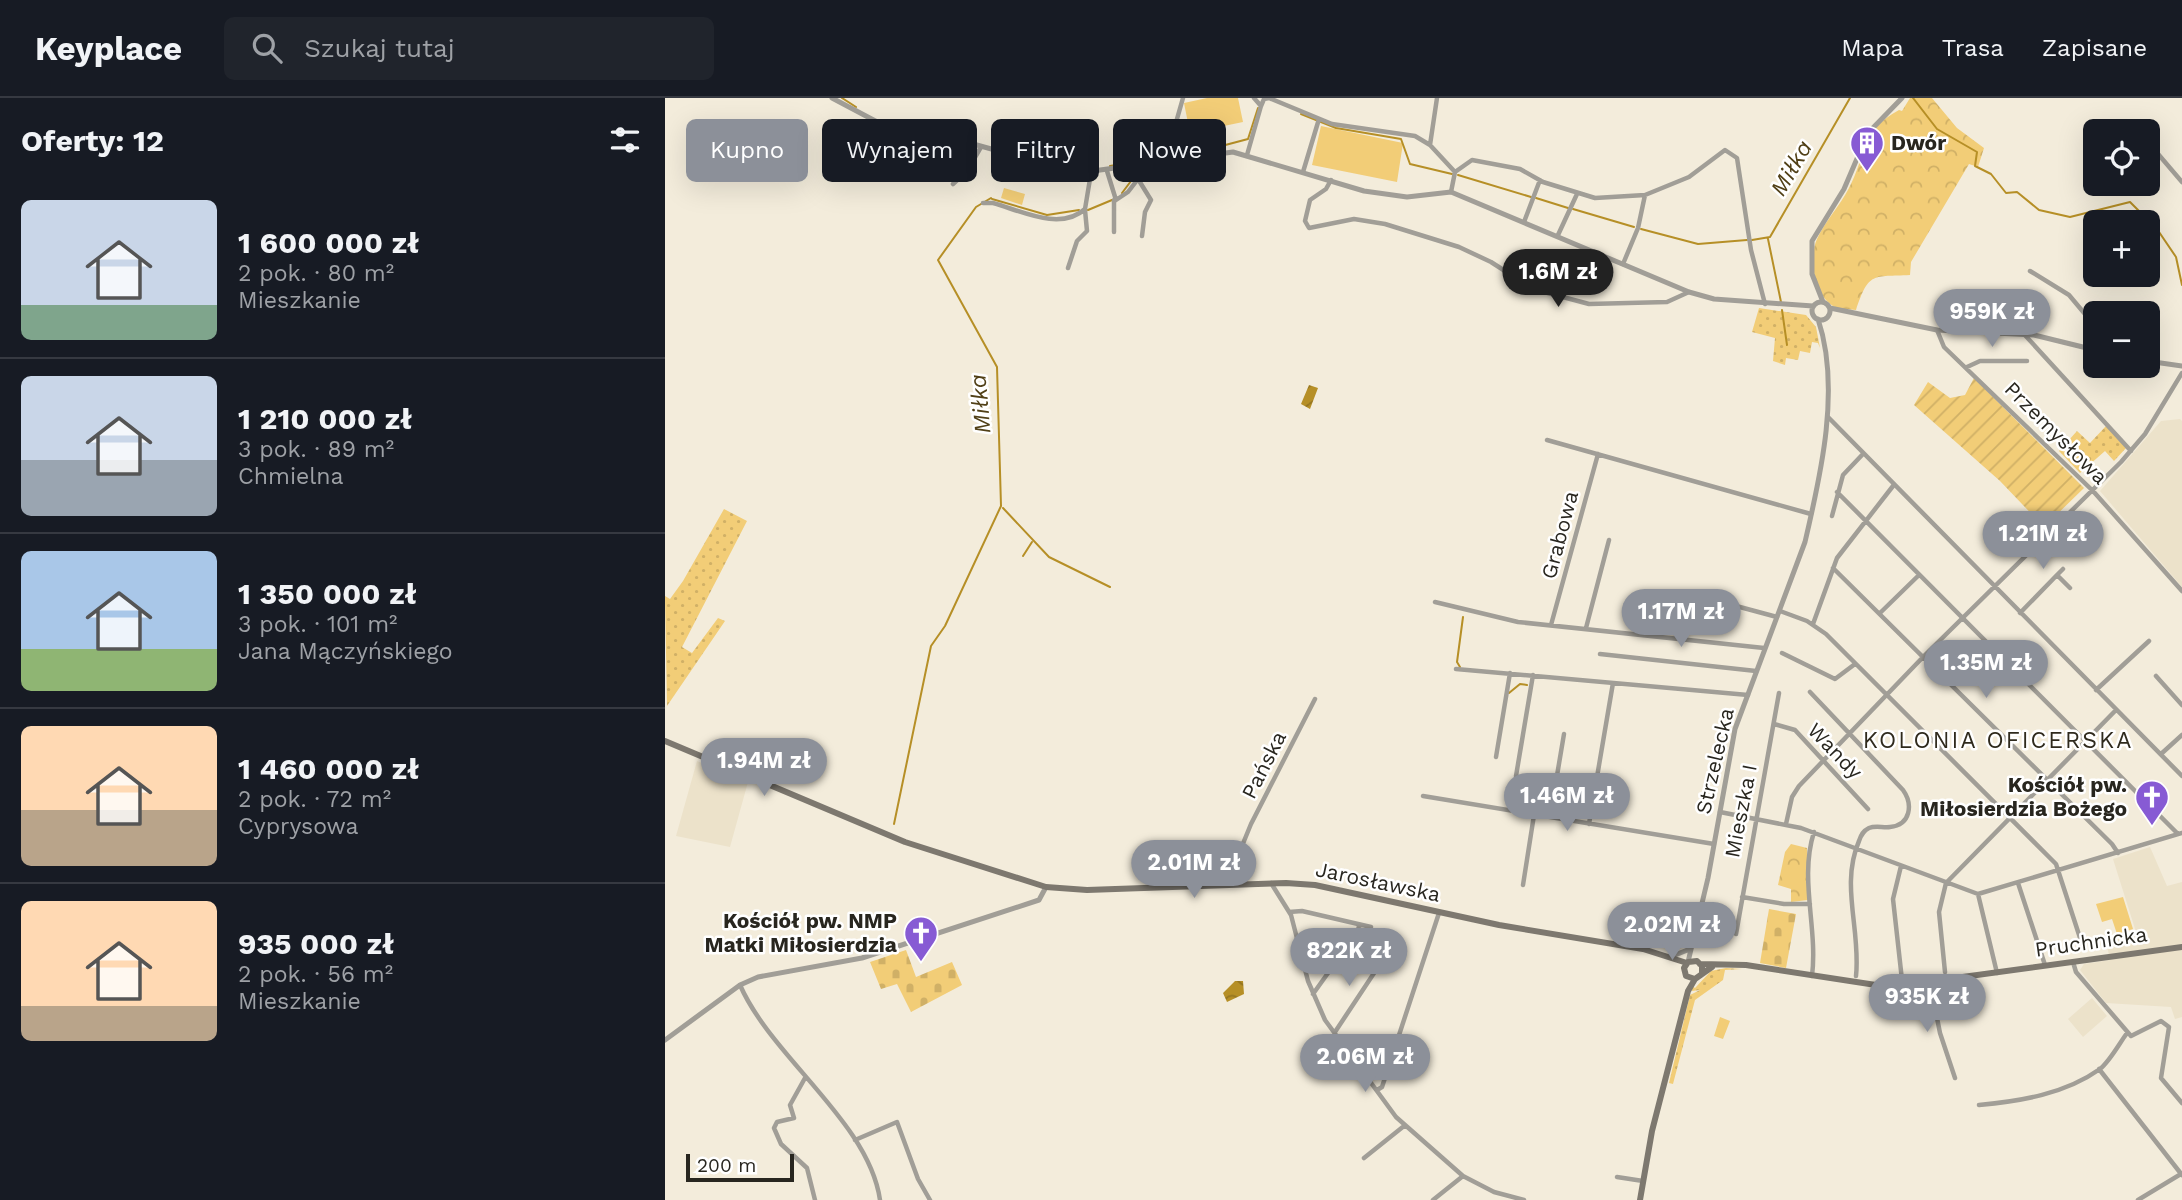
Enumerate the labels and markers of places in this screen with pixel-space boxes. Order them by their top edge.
building icon: Dwór [1848,124,1886,173]
place label: Dwór [1891,130,1946,155]
pin: 1.6M zł [1493,250,1623,309]
pin: 959K zł [1927,289,2057,349]
pin: 1.21M zł [1971,512,2115,571]
pin: 1.17M zł [1609,589,1753,649]
pin: 1.35M zł [1914,640,2058,700]
pin: 1.94M zł [692,738,836,798]
place label: Kościół pw. Miłosierdzia Bożego [1920,772,2127,821]
pin: 1.46M zł [1495,774,1639,833]
church icon: Kościół pw. Miłosierdzia Bożego [2133,778,2171,827]
pin: 2.01M zł [1122,840,1266,900]
pin: 2.02M zł [1600,902,1744,962]
place label: Kościół pw. NMP Matki Miłosierdzia [705,908,898,957]
church icon: Kościół pw. NMP Matki Miłosierdzia [902,914,940,963]
pin: 822K zł [1284,928,1414,988]
pin: 935K zł [1862,974,1992,1034]
pin: 2.06M zł [1293,1034,1437,1094]

